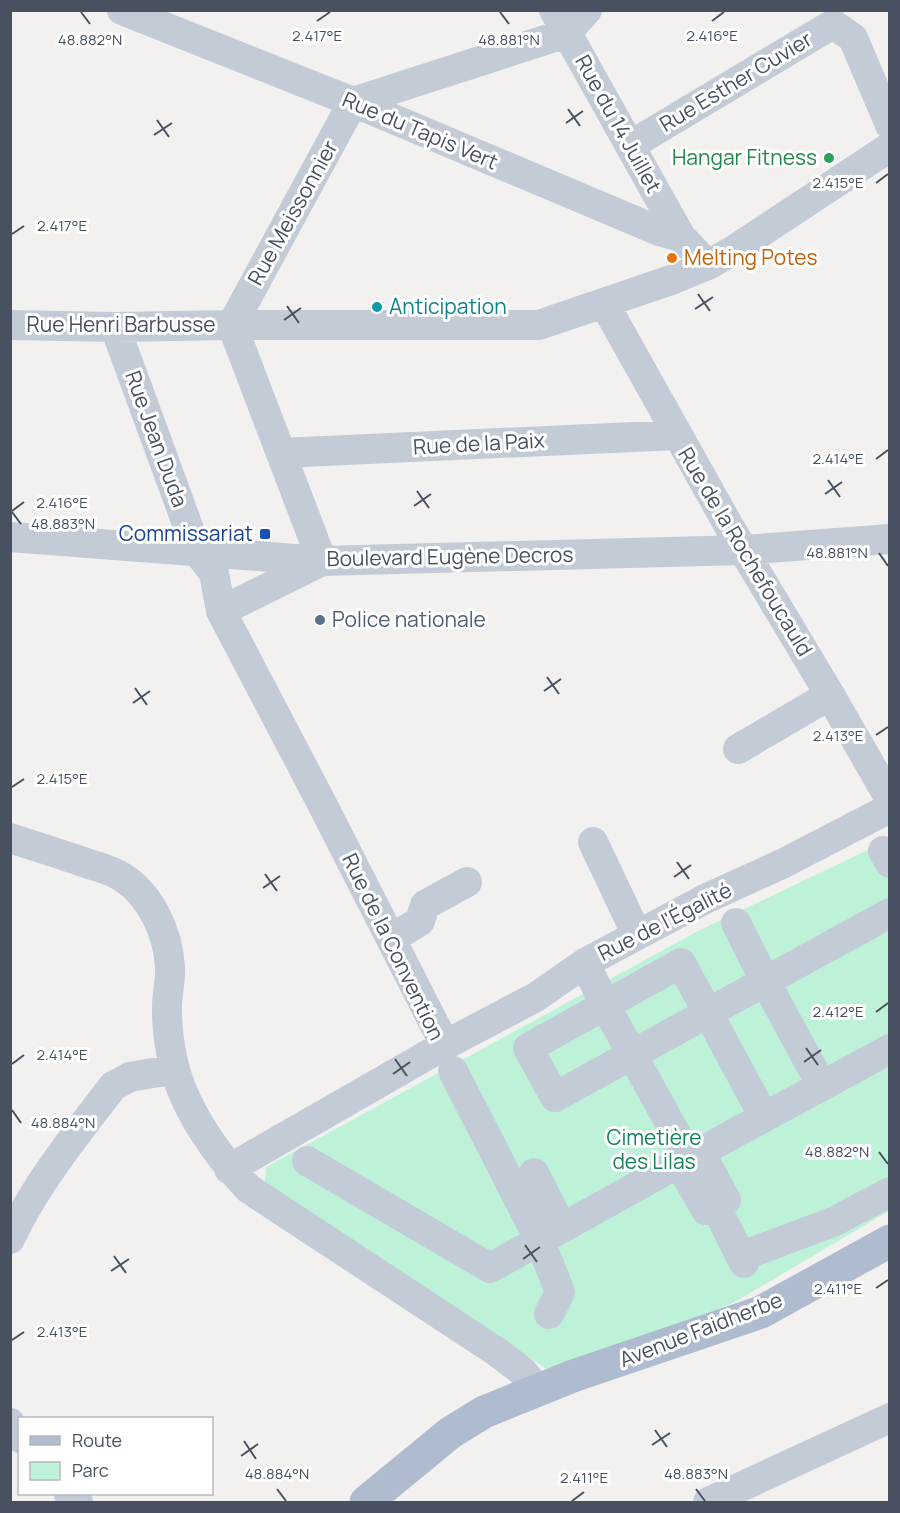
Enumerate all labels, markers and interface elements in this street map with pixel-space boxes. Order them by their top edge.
street label: Rue Esther Cuvier [654,24,817,138]
text: 2.417°E [292,25,342,46]
text: 2.416°E [686,25,738,46]
text: 48.882°N [58,29,122,50]
text: 48.881°N [478,29,540,50]
street label: Rue du 14 Juillet [569,50,668,198]
street label: Rue du Tapis Vert [338,85,502,175]
street label: Rue Meissonnier [241,135,344,290]
place label: Hangar Fitness [672,143,817,171]
marker: Hangar Fitness [822,151,836,165]
text: 2.415°E [812,172,864,193]
text: 2.417°E [37,215,87,236]
place label: Melting Potes [684,243,818,271]
marker: Melting Potes [665,251,679,265]
place label: Anticipation [389,292,507,320]
marker: Anticipation [370,300,384,314]
street label: Rue Henri Barbusse [26,310,216,338]
street label: Rue Jean Duda [119,367,195,511]
street label: Rue de la Paix [412,426,545,460]
street label: Rue de la Rochefoucauld [672,442,819,661]
text: 2.414°E [812,448,864,469]
text: 2.416°E [36,492,88,513]
text: 48.883°N [31,513,95,534]
place label: Commissariat [119,519,253,547]
marker: Commissariat [258,527,272,541]
street label: Boulevard Eugène Decros [326,540,574,572]
text: 48.881°N [806,542,868,563]
place label: Police nationale [332,605,486,633]
marker: Police nationale [313,613,327,627]
text: 2.413°E [813,725,863,746]
text: 2.415°E [36,768,88,789]
street label: Rue de la Convention [336,848,451,1045]
street label: Rue de l'Égalité [593,875,736,967]
text: 2.412°E [813,1001,863,1022]
text: 2.414°E [36,1044,88,1065]
text: 48.884°N [31,1112,95,1133]
park label: Cimetière des Lilas [606,1123,702,1175]
text: 48.882°N [805,1141,869,1162]
text: 2.411°E [814,1278,862,1299]
street label: Avenue Faidherbe [615,1285,786,1373]
text: 2.413°E [37,1321,87,1342]
legend [18,1417,213,1495]
text: Route [72,1428,122,1452]
text: Parc [72,1458,109,1482]
text: 48.884°N [245,1463,309,1484]
text: 48.883°N [664,1463,728,1484]
text: 2.411°E [560,1467,608,1488]

